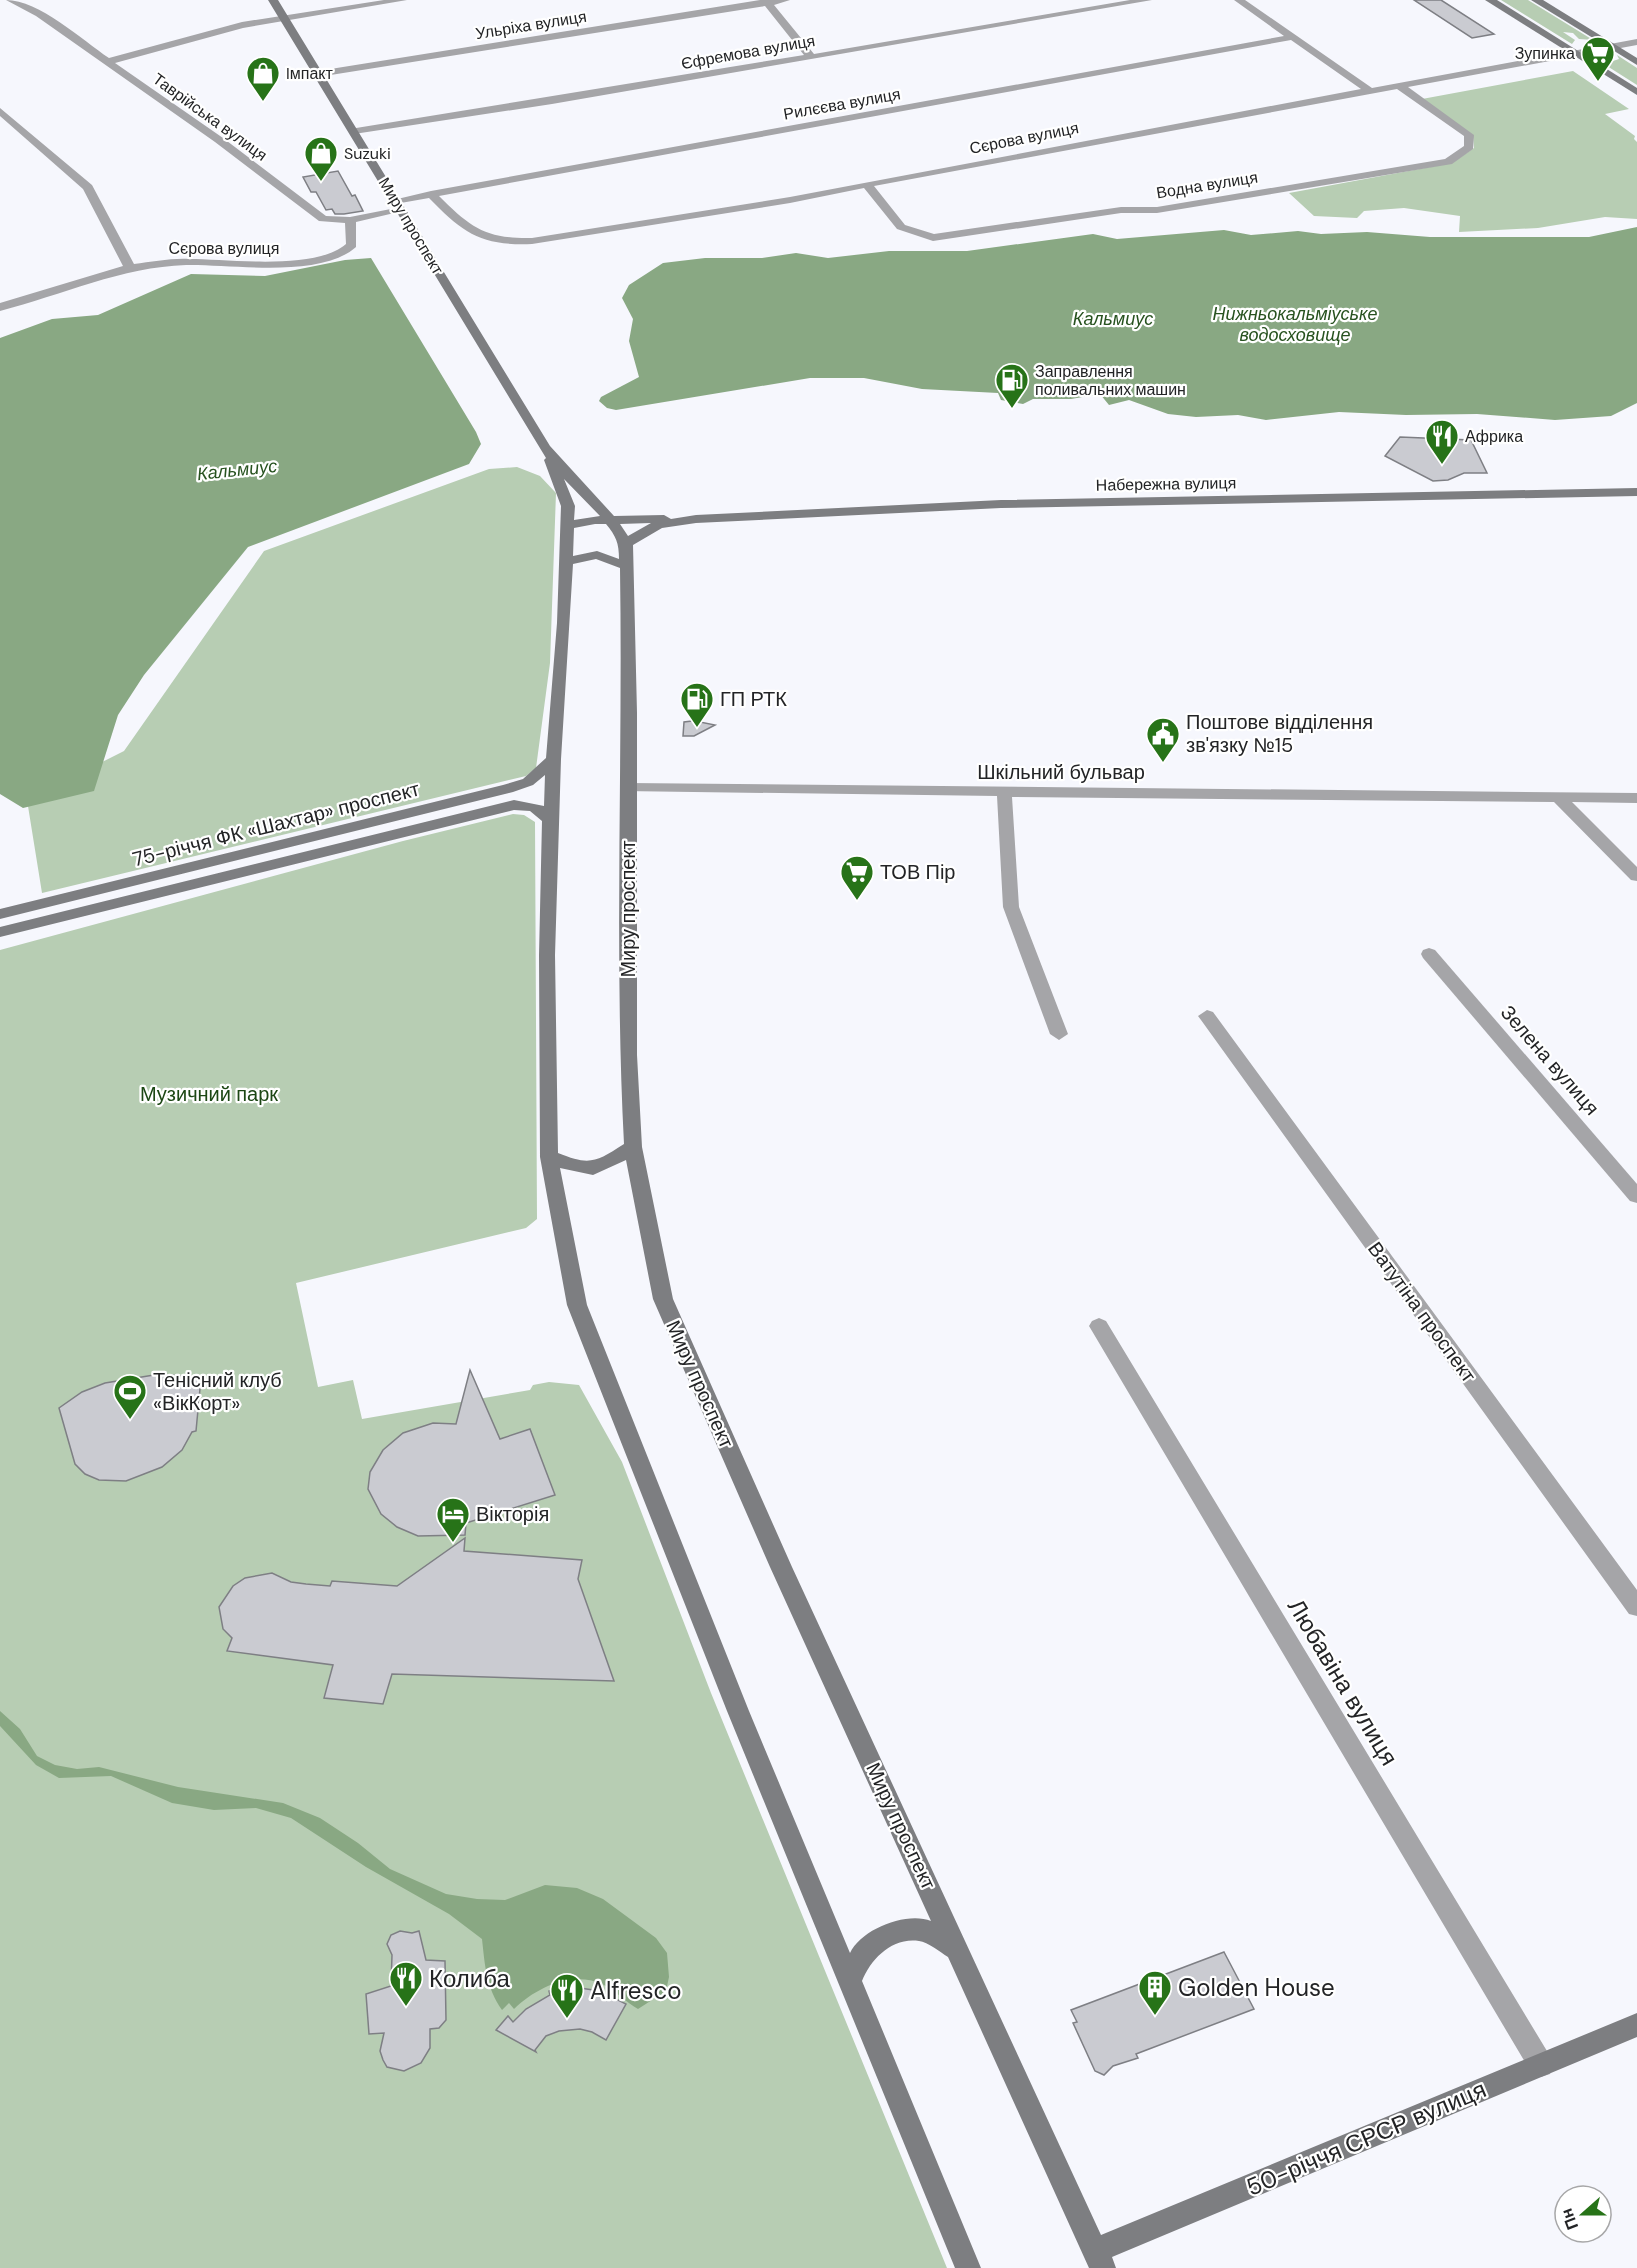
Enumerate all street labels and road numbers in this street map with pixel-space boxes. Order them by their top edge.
street label: Ульріха вулиця [474,6,588,44]
street label: Єфремова вулиця [679,30,817,74]
street label: Таврійська вулиця [149,68,271,166]
street label: Рилєєва вулиця [782,83,902,125]
street label: Сєрова вулиця [968,117,1080,159]
street label: Водна вулиця [1155,167,1259,203]
street label: Миру проспект [374,174,449,279]
street label: Сєрова вулиця [169,238,279,259]
street label: Набережна вулиця [1096,472,1236,496]
street label: Шкільний бульвар [977,759,1145,785]
street label: 75-річчя ФК «Шахтар» проспект [130,776,422,872]
street label: Миру проспект [615,840,641,978]
street label: Зелена вулиця [1495,1000,1605,1120]
street label: Ватутіна проспект [1362,1237,1482,1387]
street label: Миру проспект [660,1316,740,1452]
street label: Любавіна вулиця [1281,1593,1405,1771]
street label: Миру проспект [860,1758,942,1894]
street label: 50-річчя СРСР вулиця [1241,2073,1491,2203]

